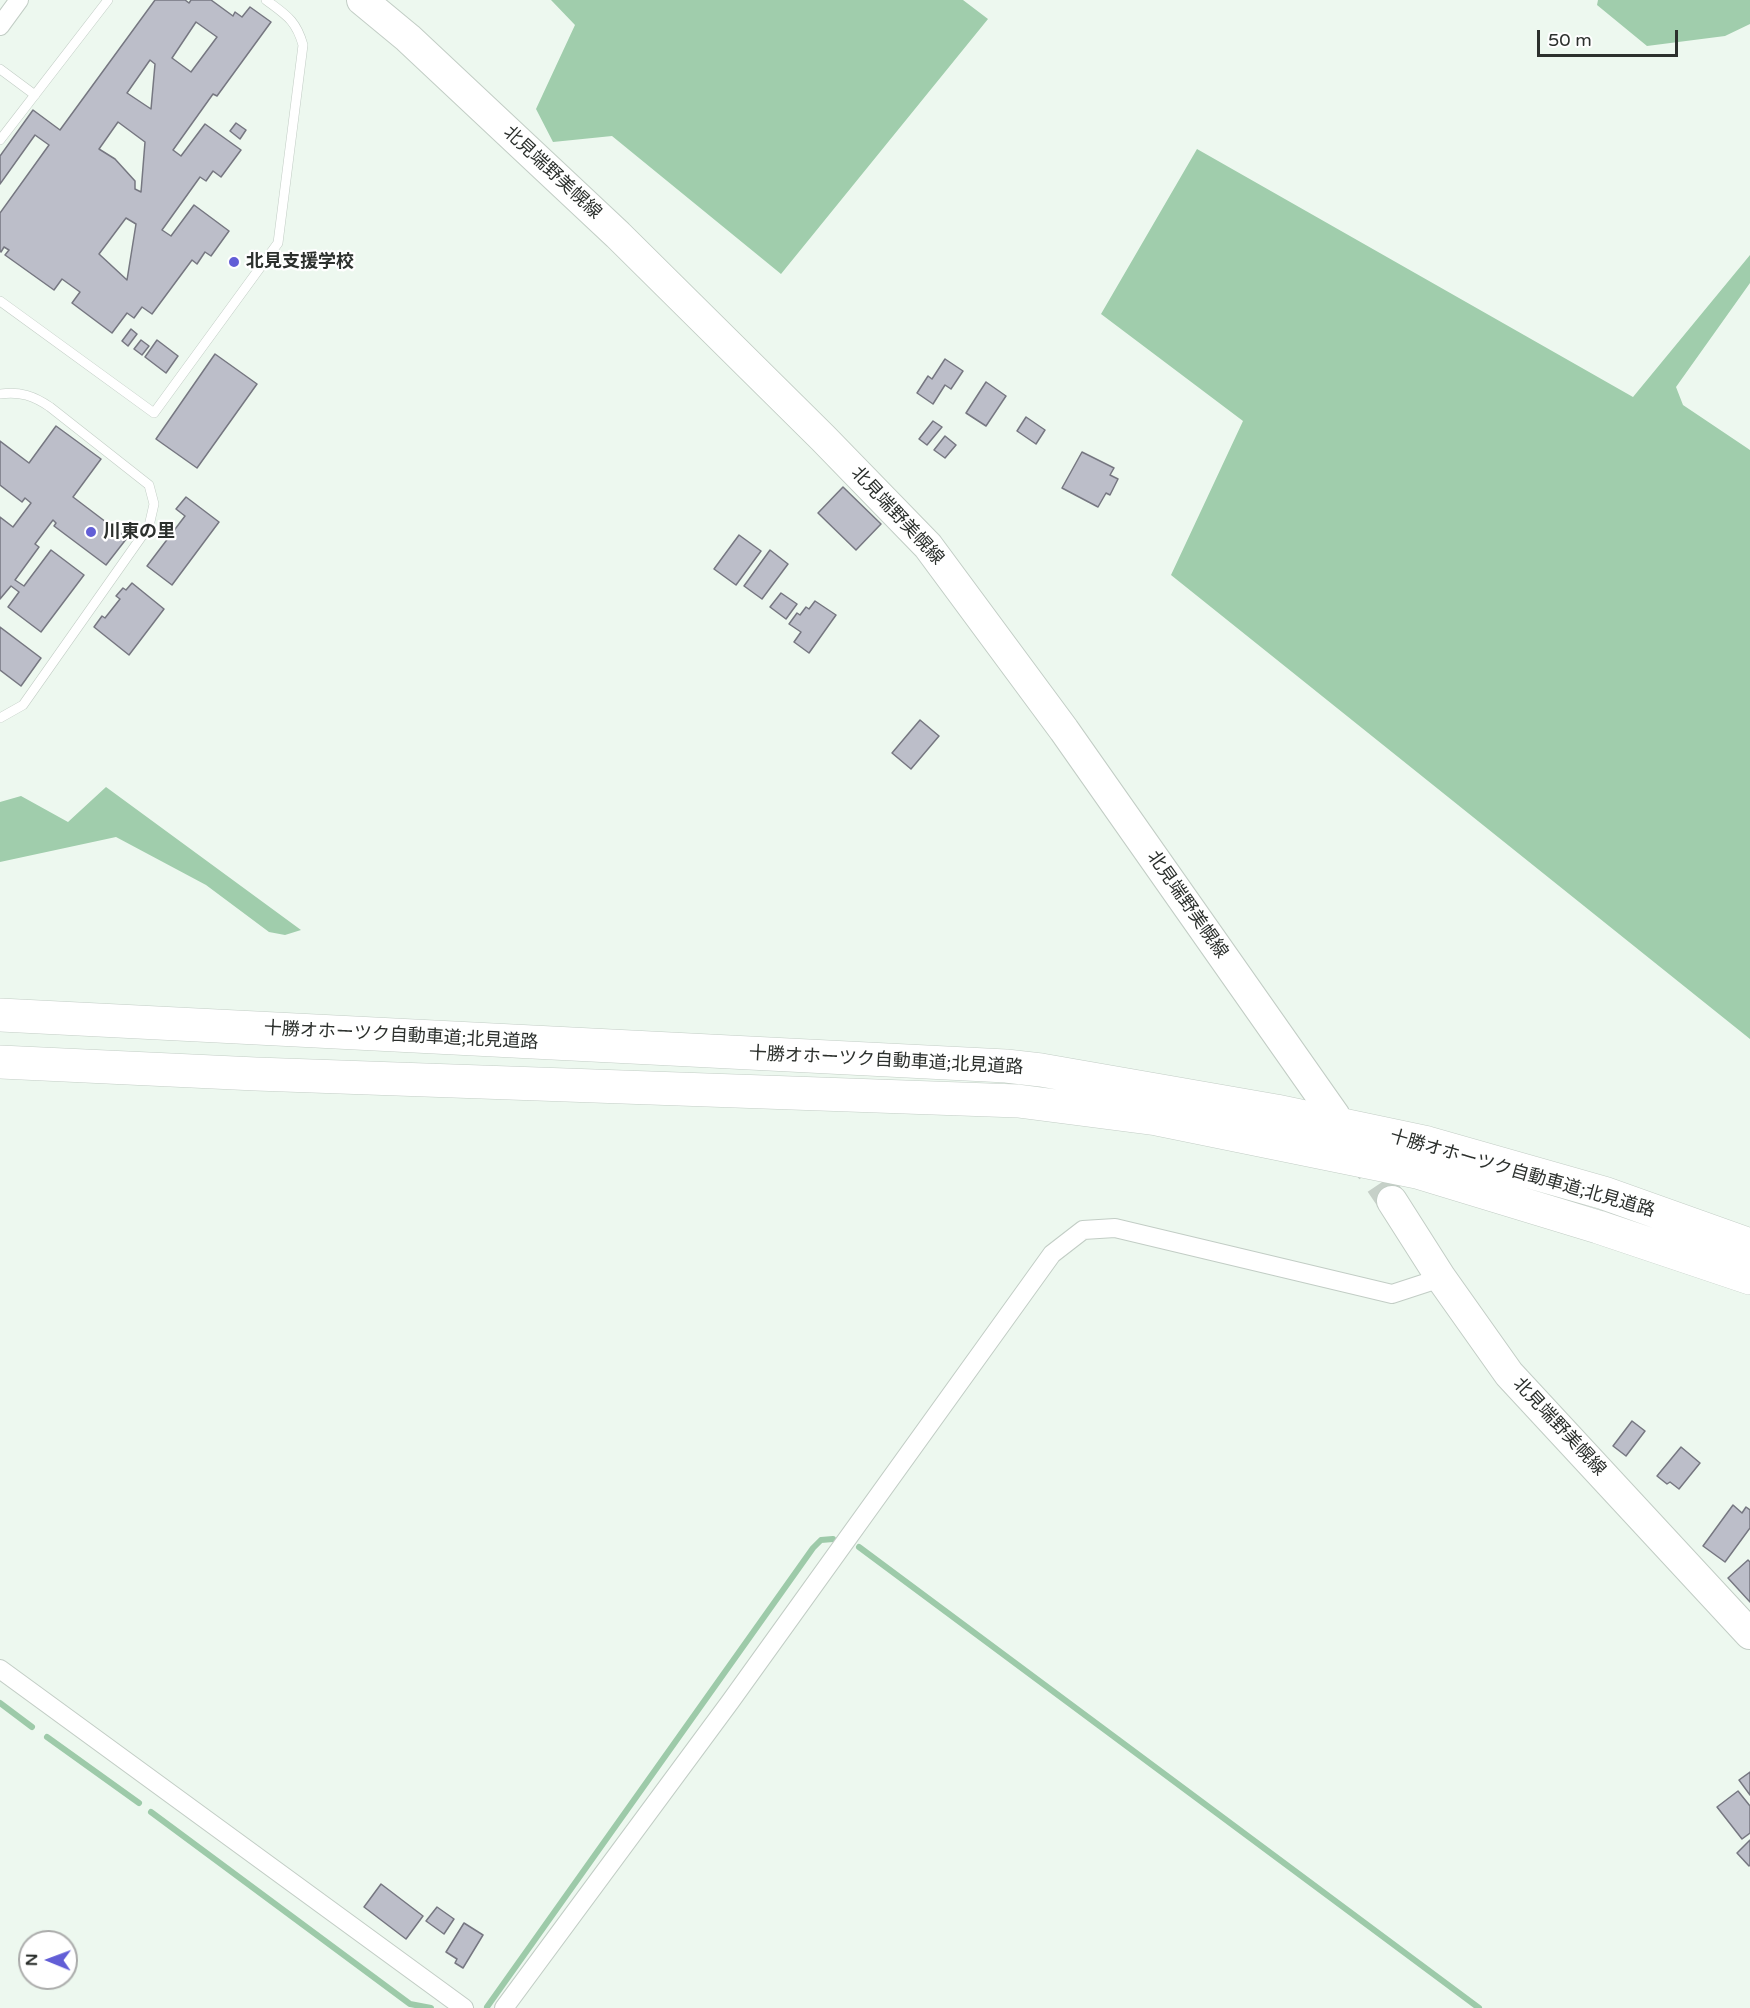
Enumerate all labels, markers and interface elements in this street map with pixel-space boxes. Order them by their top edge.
scale bar [1540,18,1681,56]
text: 50 m [1548,29,1592,51]
street label: 北見端野美幌線 [499,122,605,224]
place label: 北見支援学校 [246,251,354,273]
marker: 北見支援学校 [227,255,241,269]
street label: 北見端野美幌線 [846,463,948,569]
place label: 川東の里 [103,521,175,543]
marker: 川東の里 [84,525,98,539]
street label: 北見端野美幌線 [1142,847,1232,963]
street label: 十勝オホーツク自動車道;北見道路 [263,1018,539,1054]
street label: 十勝オホーツク自動車道;北見道路 [748,1043,1024,1079]
street label: 十勝オホーツク自動車道;北見道路 [1387,1126,1657,1222]
street label: 北見端野美幌線 [1508,1374,1610,1480]
north arrow [18,1930,78,1990]
text: N [22,1953,42,1966]

